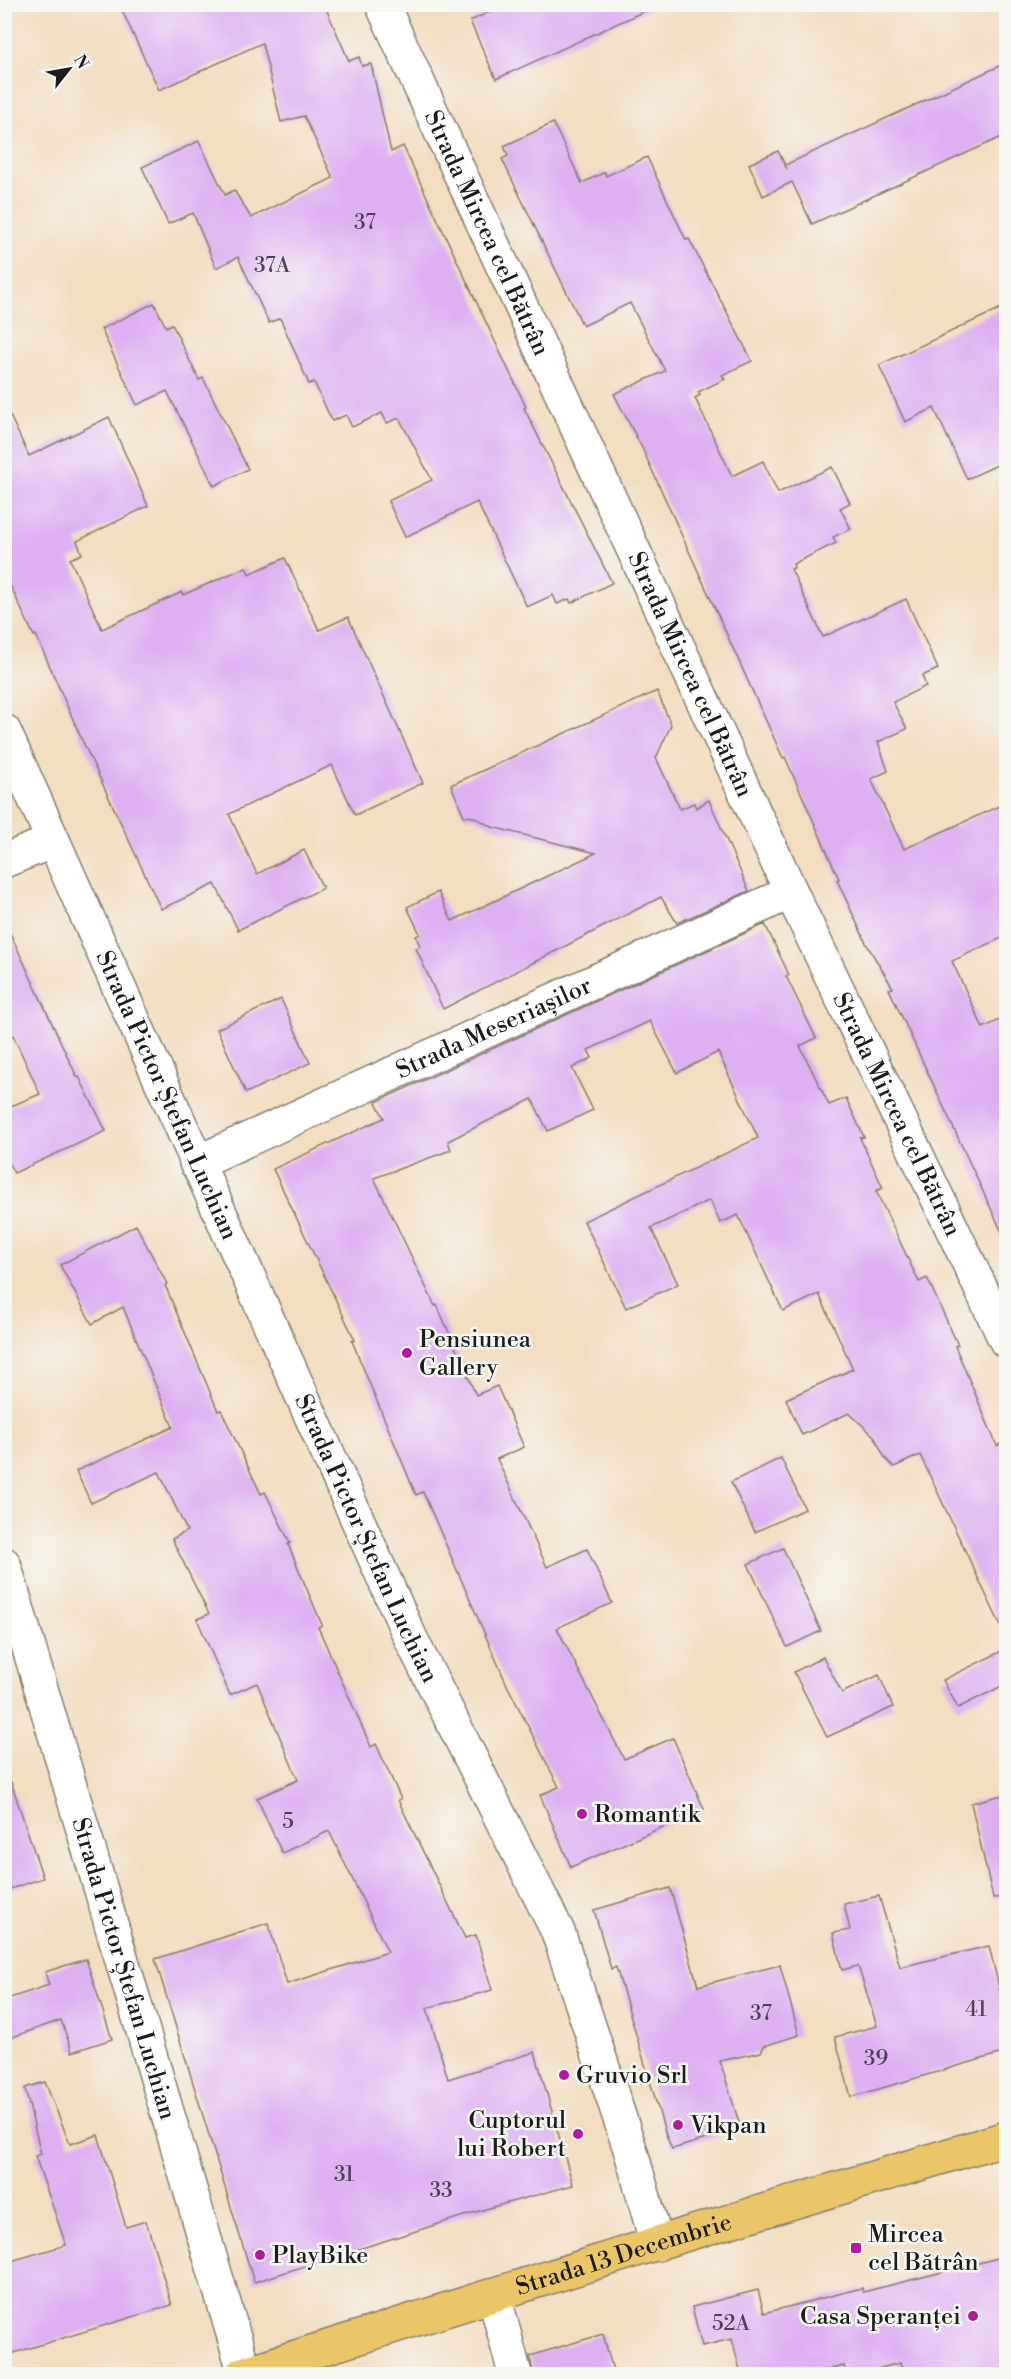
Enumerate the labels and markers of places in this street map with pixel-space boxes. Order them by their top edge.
place label: Pensiunea Gallery [419,1325,532,1383]
marker: Pensiunea Gallery [400,1346,414,1360]
place label: Romantik [594,1800,702,1830]
marker: Romantik [575,1807,589,1821]
place label: Gruvio Srl [576,2061,688,2091]
marker: Gruvio Srl [557,2068,571,2082]
place label: Cuptorul lui Robert [457,2106,566,2164]
place label: Vikpan [689,2111,767,2141]
marker: Vikpan [671,2118,685,2132]
marker: Cuptorul lui Robert [571,2127,585,2141]
place label: Mircea cel Bătrân [868,2220,979,2278]
place label: PlayBike [272,2241,368,2271]
marker: Mircea cel Bătrân [849,2241,863,2255]
marker: PlayBike [253,2248,267,2262]
place label: Casa Speranței [800,2302,961,2332]
marker: Casa Speranței [966,2309,980,2323]

